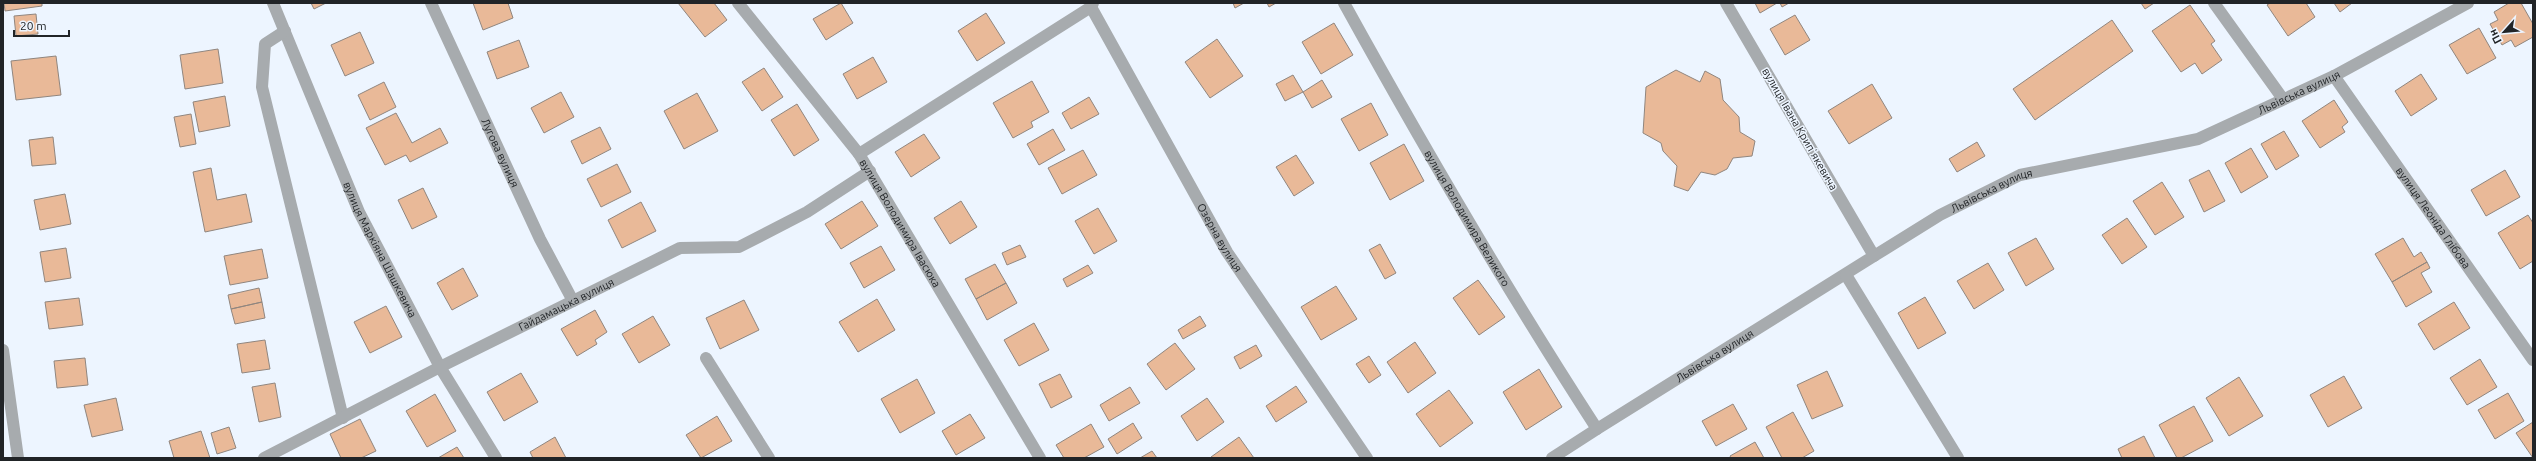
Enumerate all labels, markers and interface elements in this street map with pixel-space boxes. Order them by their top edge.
scale bar [14,12,69,38]
north arrow [2484,12,2524,52]
text: 20 m [20,19,47,32]
text: Пн [2486,27,2504,46]
street label: вулиця Івана Крипʼякевича [1760,66,1840,192]
street label: Львівська вулиця [2256,68,2342,116]
street label: Лугова вулиця [479,116,521,189]
street label: вулиця Володимира Великого [1422,148,1512,289]
street label: вулиця Володимира Івасюка [857,157,943,289]
street label: вулиця Леоніда Глібова [2394,165,2473,271]
street label: Львівська вулиця [1949,167,2033,215]
street label: вулиця Маркіяна Шашкевича [341,180,419,320]
street label: Озерна вулиця [1195,201,1245,274]
street label: Гайдамацька вулиця [517,276,616,333]
street label: Львівська вулиця [1673,327,1755,384]

